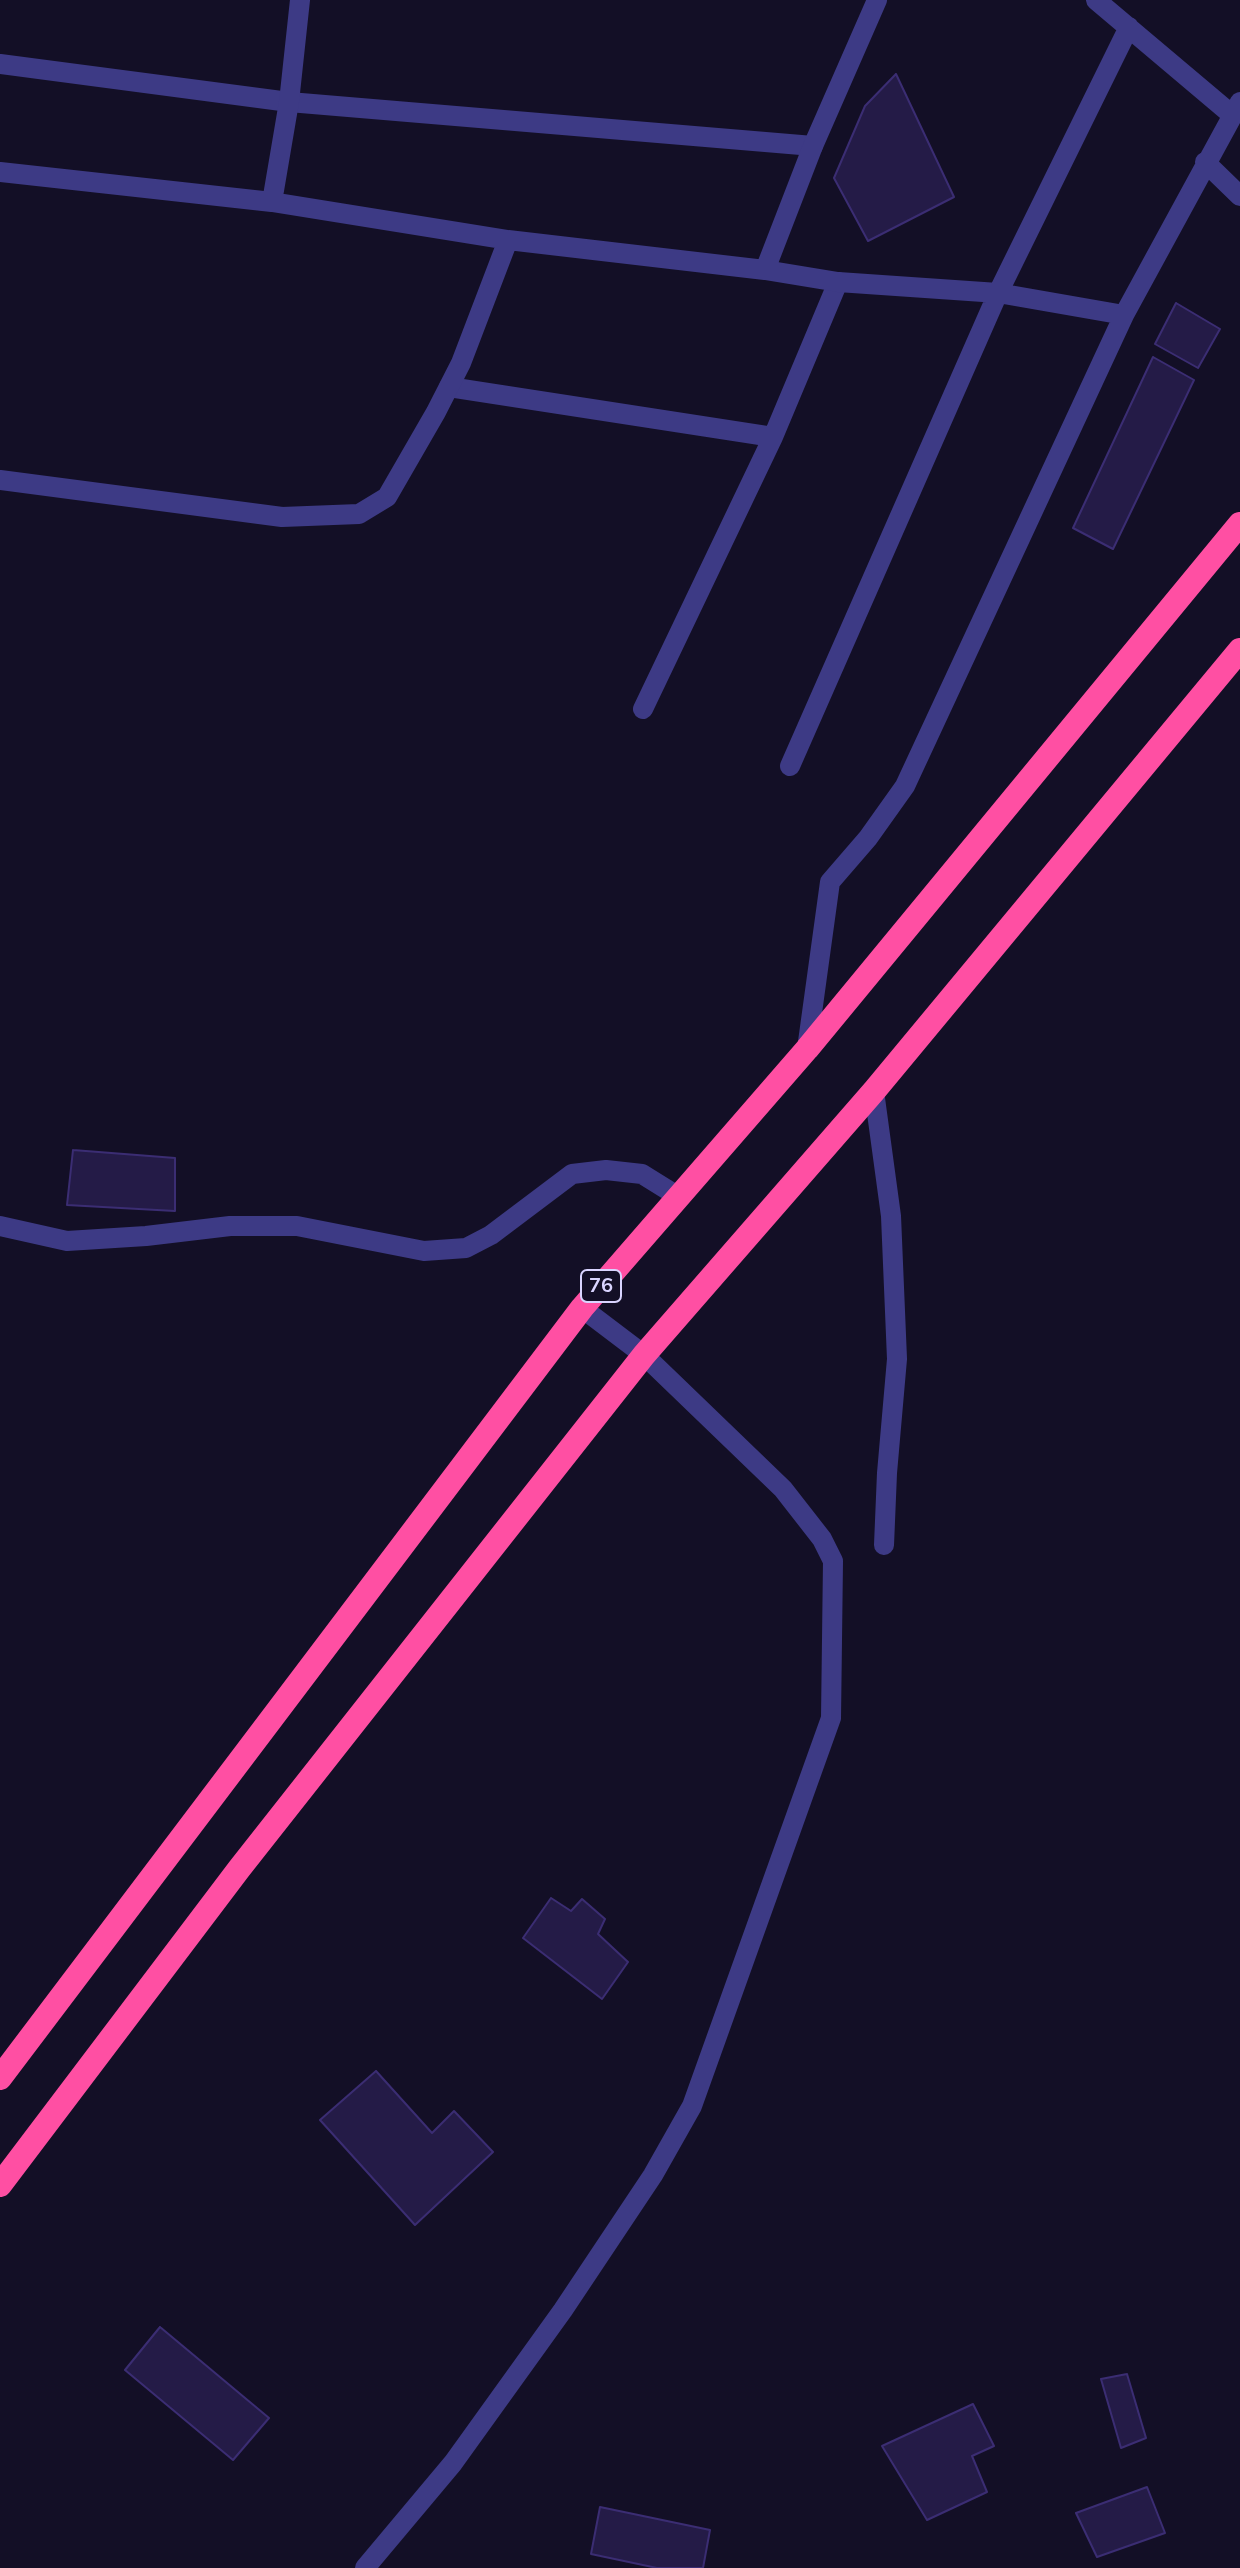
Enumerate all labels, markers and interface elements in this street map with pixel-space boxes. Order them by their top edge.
road number: 76 [581,1270,621,1302]

